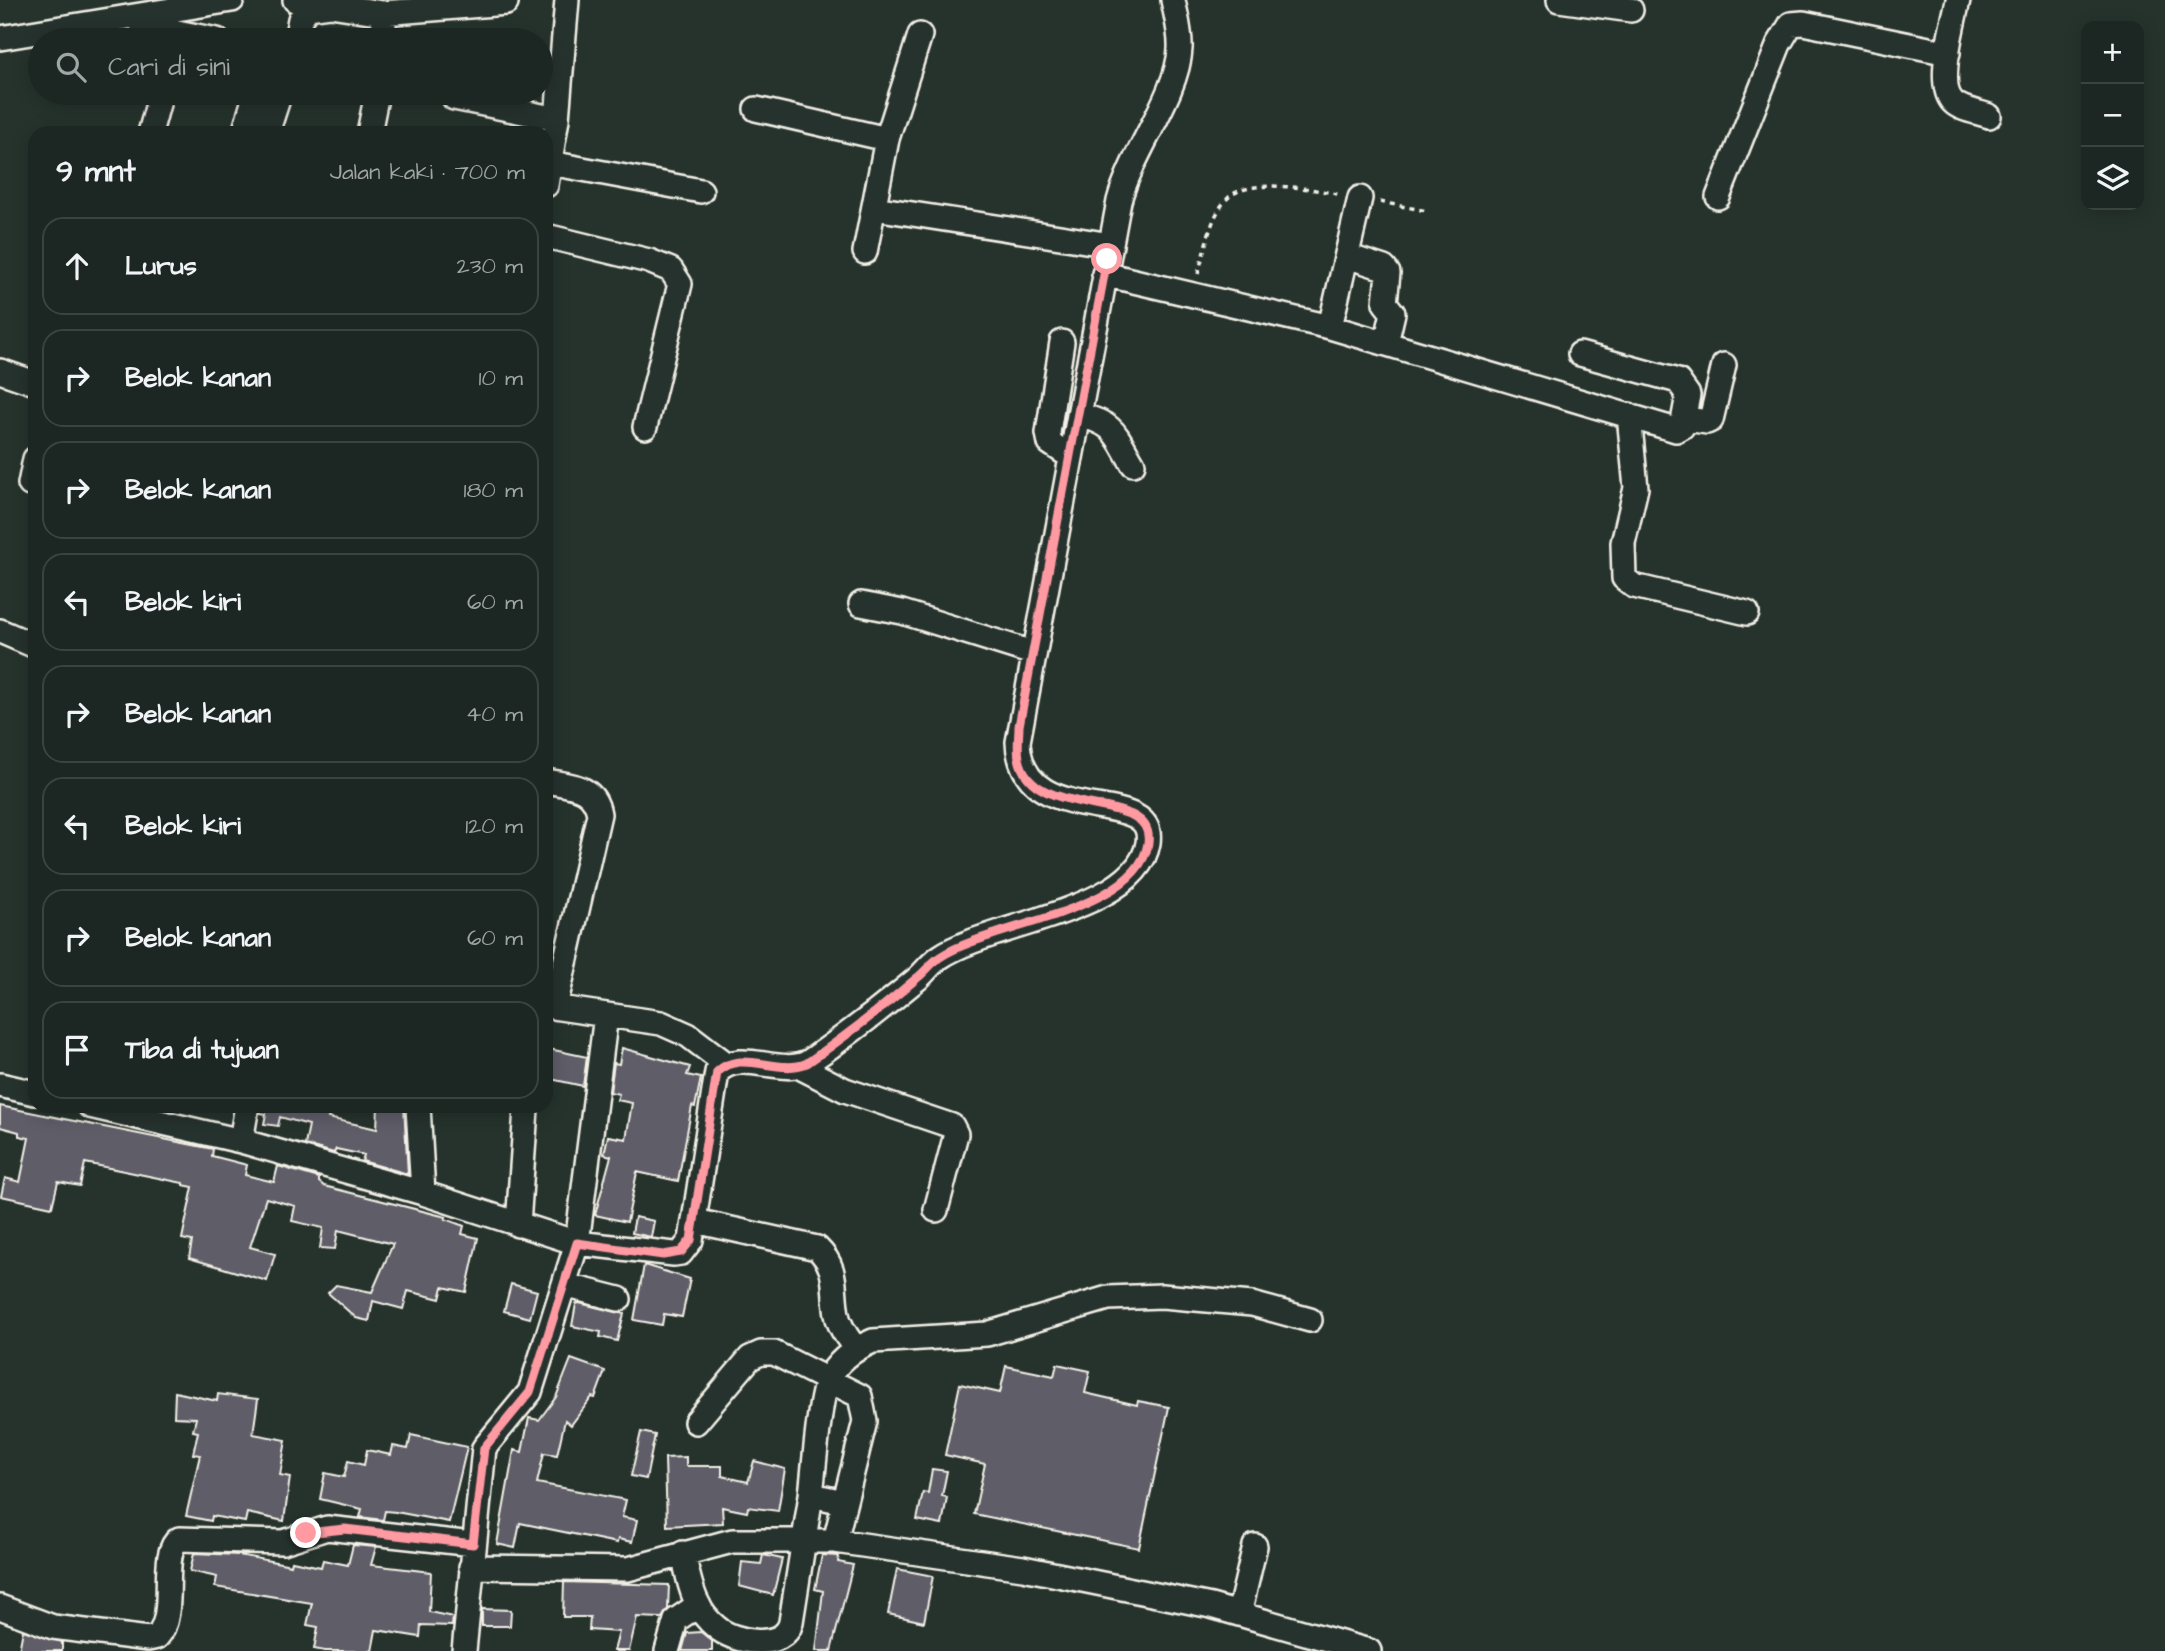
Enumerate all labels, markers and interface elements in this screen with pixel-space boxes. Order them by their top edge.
map controls [2081,21,2144,210]
button: + [2081,21,2144,84]
search box [28,28,553,105]
icon: search [52,48,90,86]
text: Cari di sini [108,49,230,85]
button: − [2081,84,2144,147]
button: layers [2081,147,2144,210]
text: 9 mnt [56,151,136,193]
text: Jalan kaki · 700 m [330,156,525,188]
route start [1091,243,1122,274]
icon: ahead [58,247,96,285]
text: Lurus [125,248,197,284]
text: 230 m [457,250,523,282]
icon: right [58,359,96,397]
text: Belok kanan [125,360,271,396]
text: 10 m [478,362,523,394]
icon: right [58,471,96,509]
text: Belok kanan [125,472,271,508]
text: 180 m [464,474,523,506]
icon: left [58,583,96,621]
text: Belok kiri [125,584,241,620]
text: 60 m [467,586,523,618]
icon: right [58,695,96,733]
text: Belok kanan [125,696,271,732]
text: 40 m [466,698,523,730]
icon: left [58,807,96,845]
text: Belok kiri [125,808,241,844]
text: 120 m [465,810,523,842]
icon: right [58,919,96,957]
text: Belok kanan [125,920,271,956]
text: 60 m [467,922,523,954]
icon: arrive [58,1031,96,1069]
text: Tiba di tujuan [125,1032,279,1068]
route end [290,1517,321,1548]

